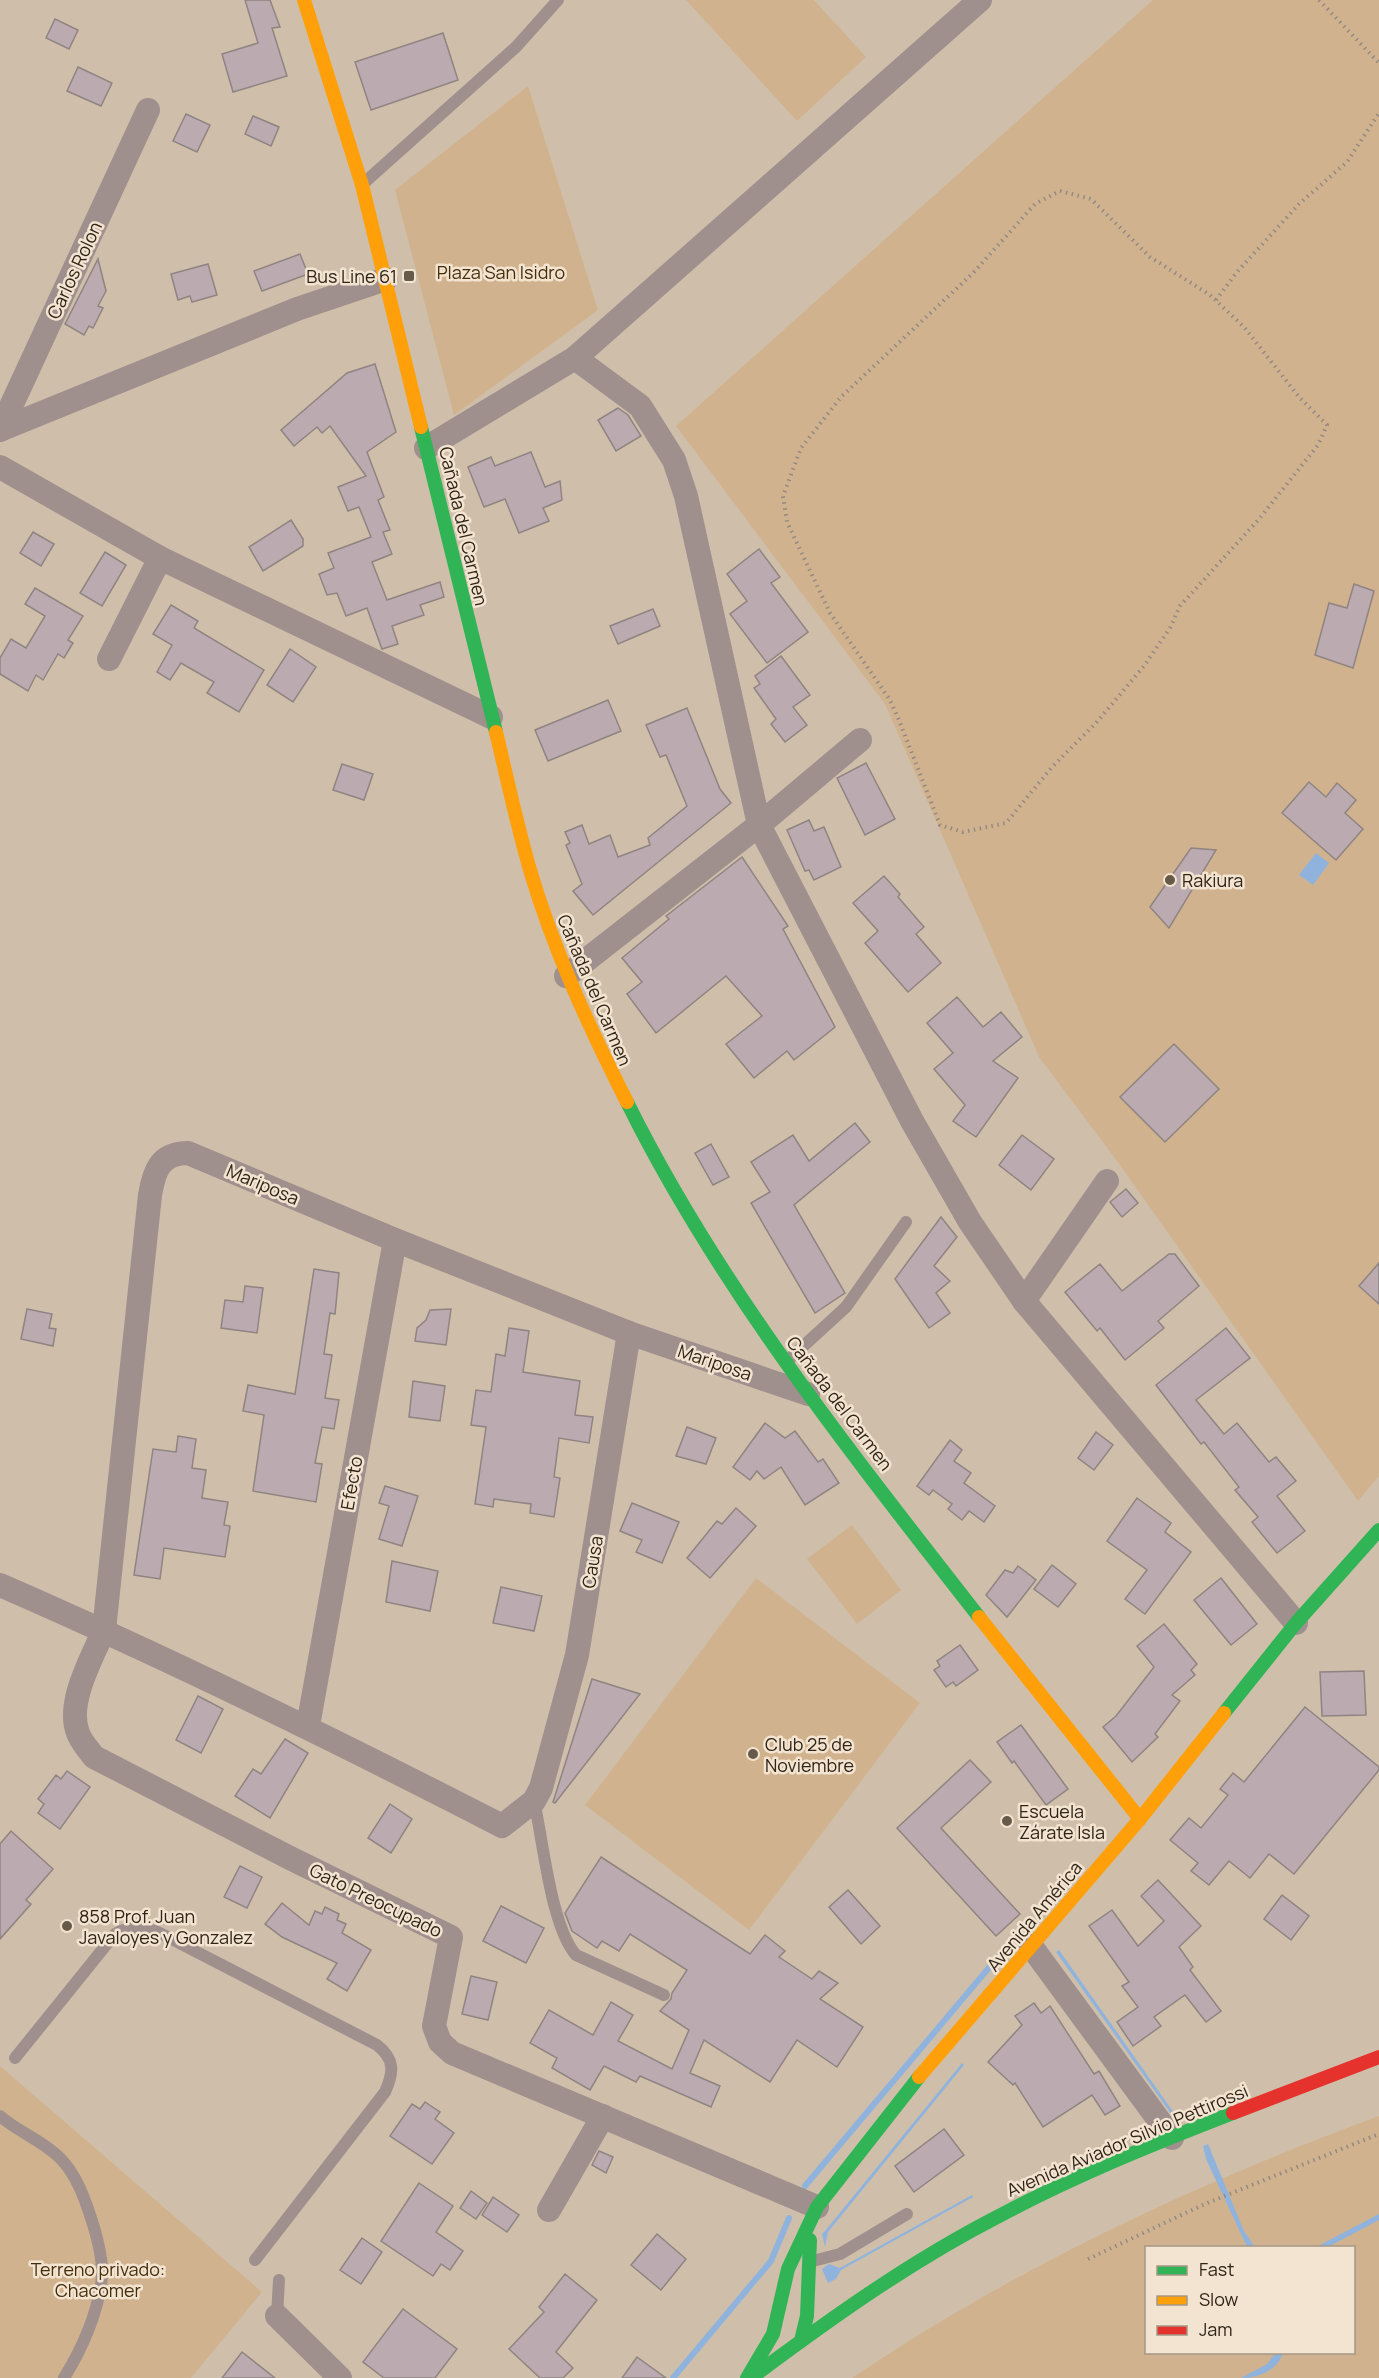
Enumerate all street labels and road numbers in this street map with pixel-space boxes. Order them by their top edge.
street label: Carlos Rolon [41,217,107,323]
street label: Cañada del Carmen [434,444,494,608]
street label: Cañada del Carmen [552,911,638,1069]
street label: Mariposa [223,1158,303,1210]
street label: Cañada del Carmen [782,1331,898,1475]
street label: Mariposa [675,1338,755,1386]
street label: Efecto [334,1454,368,1512]
street label: Causa [576,1534,608,1590]
street label: Avenida América [981,1856,1087,1976]
street label: Gato Preocupado [306,1857,446,1943]
street label: Avenida Aviador Silvio Pettirossi [1003,2078,1251,2202]

